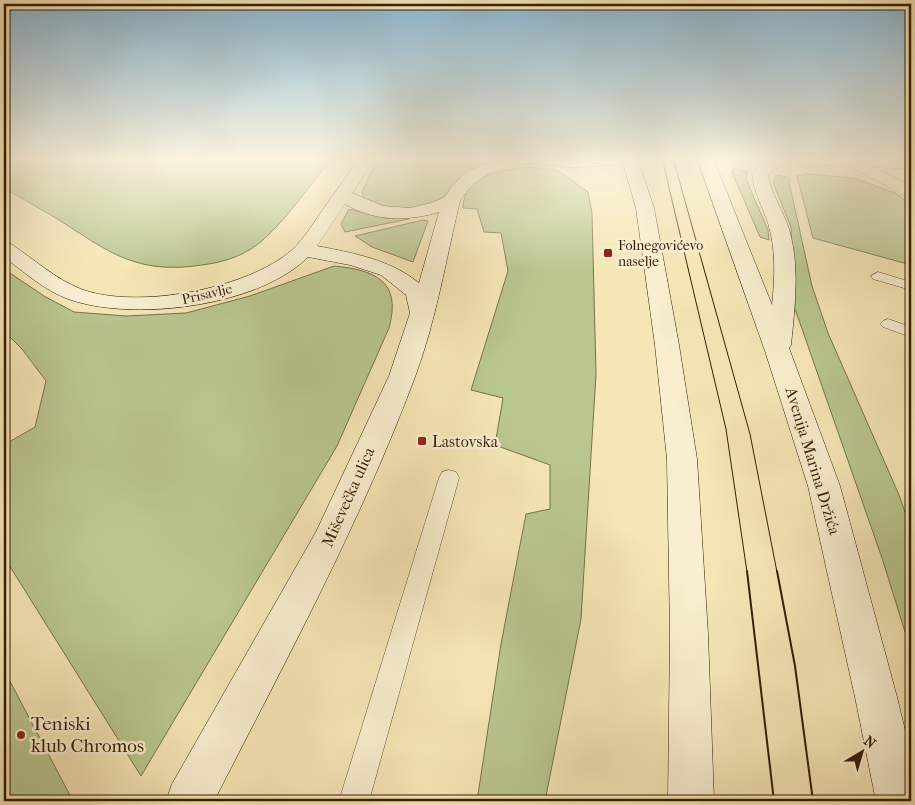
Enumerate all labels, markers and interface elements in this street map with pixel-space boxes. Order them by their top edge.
place label: Folnegovićevo naselje [618,237,703,270]
marker: Folnegovićevo naselje [602,247,614,259]
street label: Prisavlje [180,280,234,308]
street label: Avenija Marina Držića [781,384,845,538]
place label: Lastovska [432,432,499,451]
marker: Lastovska [416,435,428,447]
street label: Miševečka ulica [318,444,379,550]
place label: Teniski klub Chromos [31,713,144,757]
north arrow [838,728,888,778]
marker: Teniski klub Chromos [15,729,27,741]
text: N [860,732,879,752]

